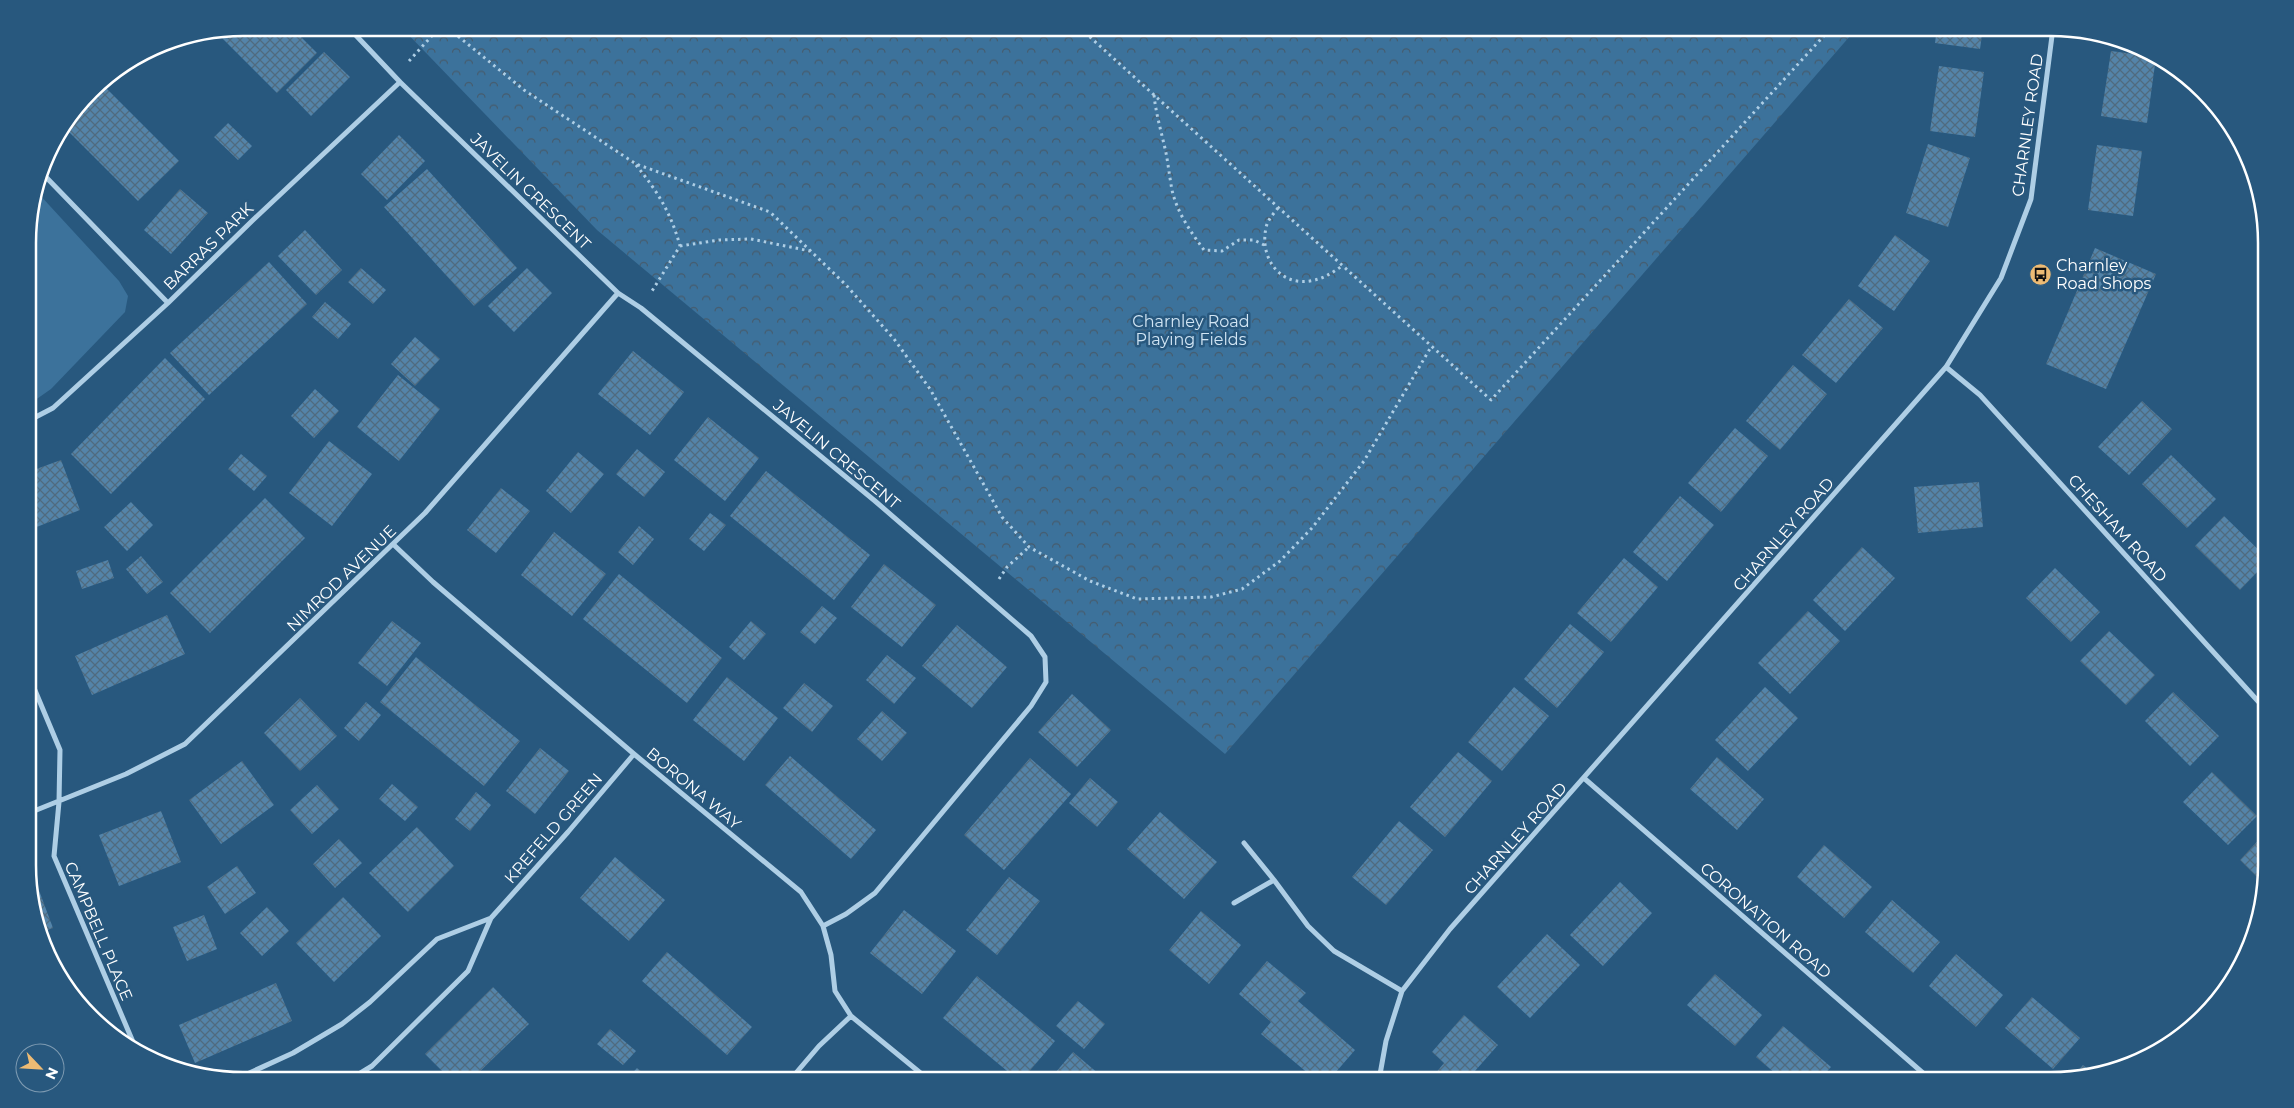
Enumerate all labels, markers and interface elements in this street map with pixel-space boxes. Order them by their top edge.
street label: CHARNLEY ROAD [2008,52,2047,198]
street label: JAVELIN CRESCENT [466,128,595,254]
street label: BARRAS PARK [160,198,258,294]
place label: Charnley Road Shops [2056,256,2152,293]
bus stop icon: Charnley Road Shops [2028,262,2052,286]
park label: Charnley Road Playing Fields [1132,312,1250,349]
street label: JAVELIN CRESCENT [769,395,904,513]
street label: CHESHAM ROAD [2064,471,2171,586]
street label: CHARNLEY ROAD [1729,474,1838,595]
street label: NIMROD AVENUE [283,521,400,635]
street label: BORONA WAY [643,743,745,834]
street label: KREFELD GREEN [500,769,606,887]
street label: CHARNLEY ROAD [1460,778,1571,898]
street label: CORONATION ROAD [1696,858,1835,982]
street label: CAMPBELL PLACE [61,859,136,1004]
north arrow [15,1043,65,1093]
text: N [41,1065,62,1082]

